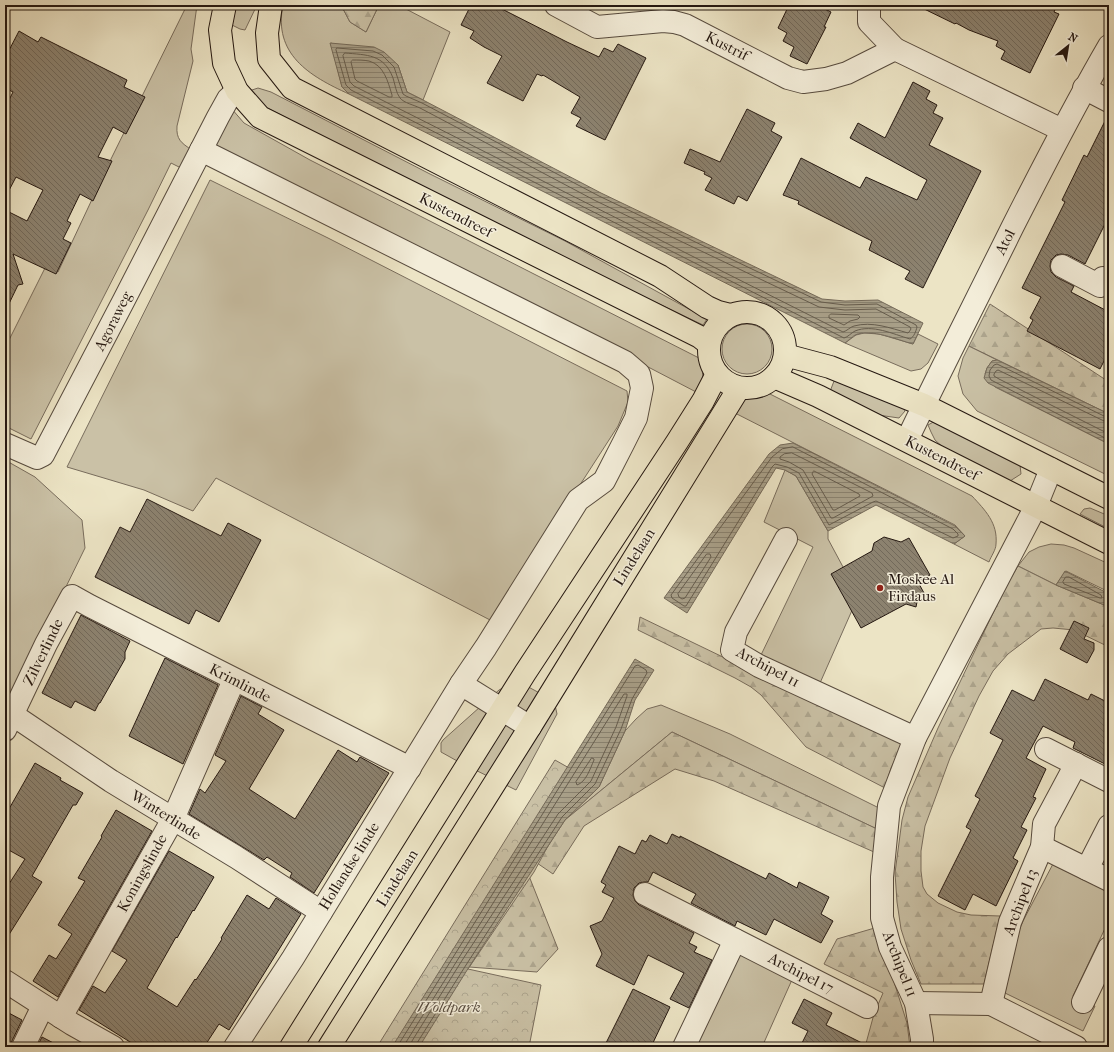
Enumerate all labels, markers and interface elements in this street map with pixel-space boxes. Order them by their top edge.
north arrow [1048,26,1088,66]
street label: Kustrif [703,28,754,66]
text: N [1066,30,1080,46]
street label: Kustendreef [416,189,499,243]
street label: Atol [990,226,1019,259]
street label: Agoraweg [90,287,136,355]
street label: Kustendreef [902,432,985,486]
street label: Lindelaan [609,525,659,589]
place label: Moskee Al Firdaus [888,570,954,605]
marker: Moskee Al Firdaus [875,583,885,593]
street label: Zilverlinde [19,615,67,688]
street label: Archipel 11 [732,642,803,691]
street label: Krimlinde [206,660,274,706]
street label: Winterlinde [127,786,205,844]
street label: Hollandse linde [315,818,383,913]
street label: Koningslinde [113,830,171,915]
street label: Lindelaan [372,846,422,910]
street label: Archipel 13 [999,866,1041,939]
street label: Archipel 11 [878,928,921,999]
street label: Archipel 17 [764,948,837,997]
park label: Woldpark [417,998,481,1016]

